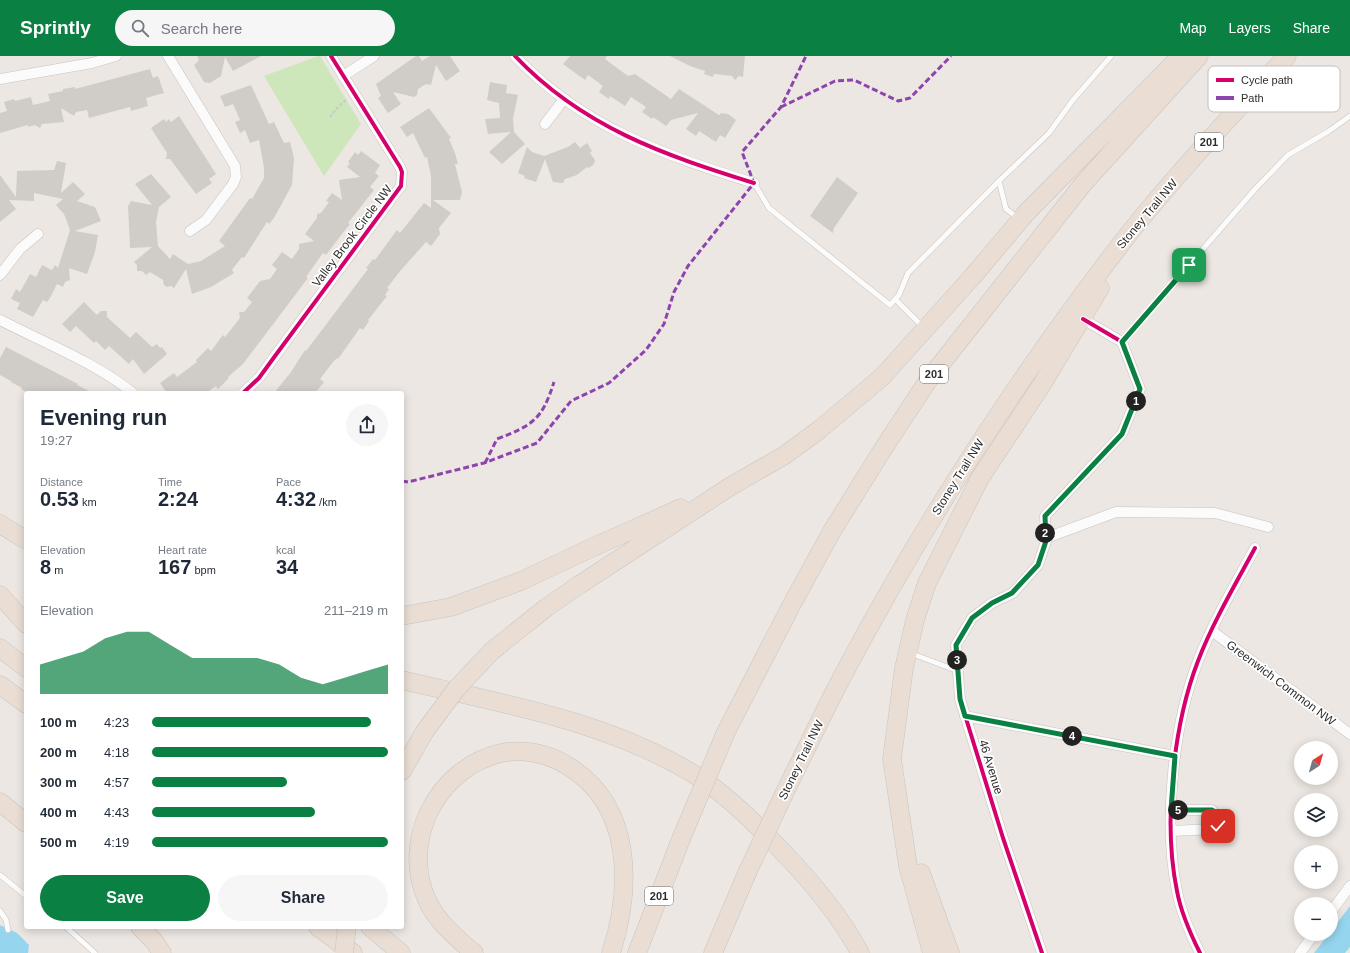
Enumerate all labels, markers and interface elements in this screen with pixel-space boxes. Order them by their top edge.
search box [115,10,395,46]
text: Sprintly [20,17,91,38]
icon: search [129,17,151,39]
text: Search here [161,20,242,37]
text: Map [1179,20,1207,36]
text: Layers [1229,20,1271,36]
text: Share [1293,20,1330,36]
legend [1208,66,1340,112]
text: Cycle path [1241,74,1293,86]
text: Path [1241,92,1264,104]
road number: 201 [1195,133,1223,151]
street label: Stoney Trail NW [1114,176,1181,252]
street label: Valley Brook Circle NW [309,182,395,290]
pin [1172,248,1206,282]
icon: arrive [1178,254,1200,276]
road number: 201 [920,365,948,383]
pin: 1 [1126,391,1146,411]
text: 1 [1133,395,1139,407]
button: share [346,404,388,446]
text: Evening run [40,405,167,430]
text: 19:27 [40,433,73,448]
street label: Stoney Trail NW [929,436,987,517]
text: Distance [40,476,83,488]
text: Time [158,476,182,488]
text: Pace [276,476,301,488]
text: 0.53 [40,488,79,510]
text: 2:24 [158,488,198,510]
text: 4:32 [276,488,316,510]
text: km [79,496,97,508]
text: /km [316,496,337,508]
pin: 2 [1035,523,1055,543]
text: 2 [1042,527,1048,539]
text: Elevation [40,544,85,556]
text: Heart rate [158,544,207,556]
text: kcal [276,544,296,556]
text: 8 [40,556,51,578]
text: 167 [158,556,191,578]
text: 34 [276,556,298,578]
text: m [51,564,63,576]
text: bpm [191,564,216,576]
text: Elevation [40,603,93,618]
text: 211–219 m [324,603,388,618]
street label: Greenwich Common NW [1224,637,1339,729]
pin: 3 [947,650,967,670]
text: 3 [954,654,960,666]
text: 100 m [40,715,77,730]
text: 4:23 [104,715,129,730]
street label: Stoney Trail NW [776,717,827,802]
pin: 4 [1062,726,1082,746]
text: 4 [1069,730,1075,742]
street label: 46 Avenue [976,738,1006,796]
north arrow [1294,741,1338,785]
map controls [1294,741,1338,941]
text: 200 m [40,745,77,760]
text: 4:18 [104,745,129,760]
text: 300 m [40,775,77,790]
text: 4:57 [104,775,129,790]
button: layers [1294,793,1338,837]
pin: 5 [1168,800,1188,820]
text: 5 [1175,804,1181,816]
text: 400 m [40,805,77,820]
text: 4:43 [104,805,129,820]
pin [1201,809,1235,843]
icon: check [1207,815,1229,837]
text: 500 m [40,835,77,850]
text: 4:19 [104,835,129,850]
button: + [1294,845,1338,889]
button: Save [40,875,210,921]
button: Share [218,875,388,921]
road number: 201 [645,887,673,905]
button: − [1294,897,1338,941]

